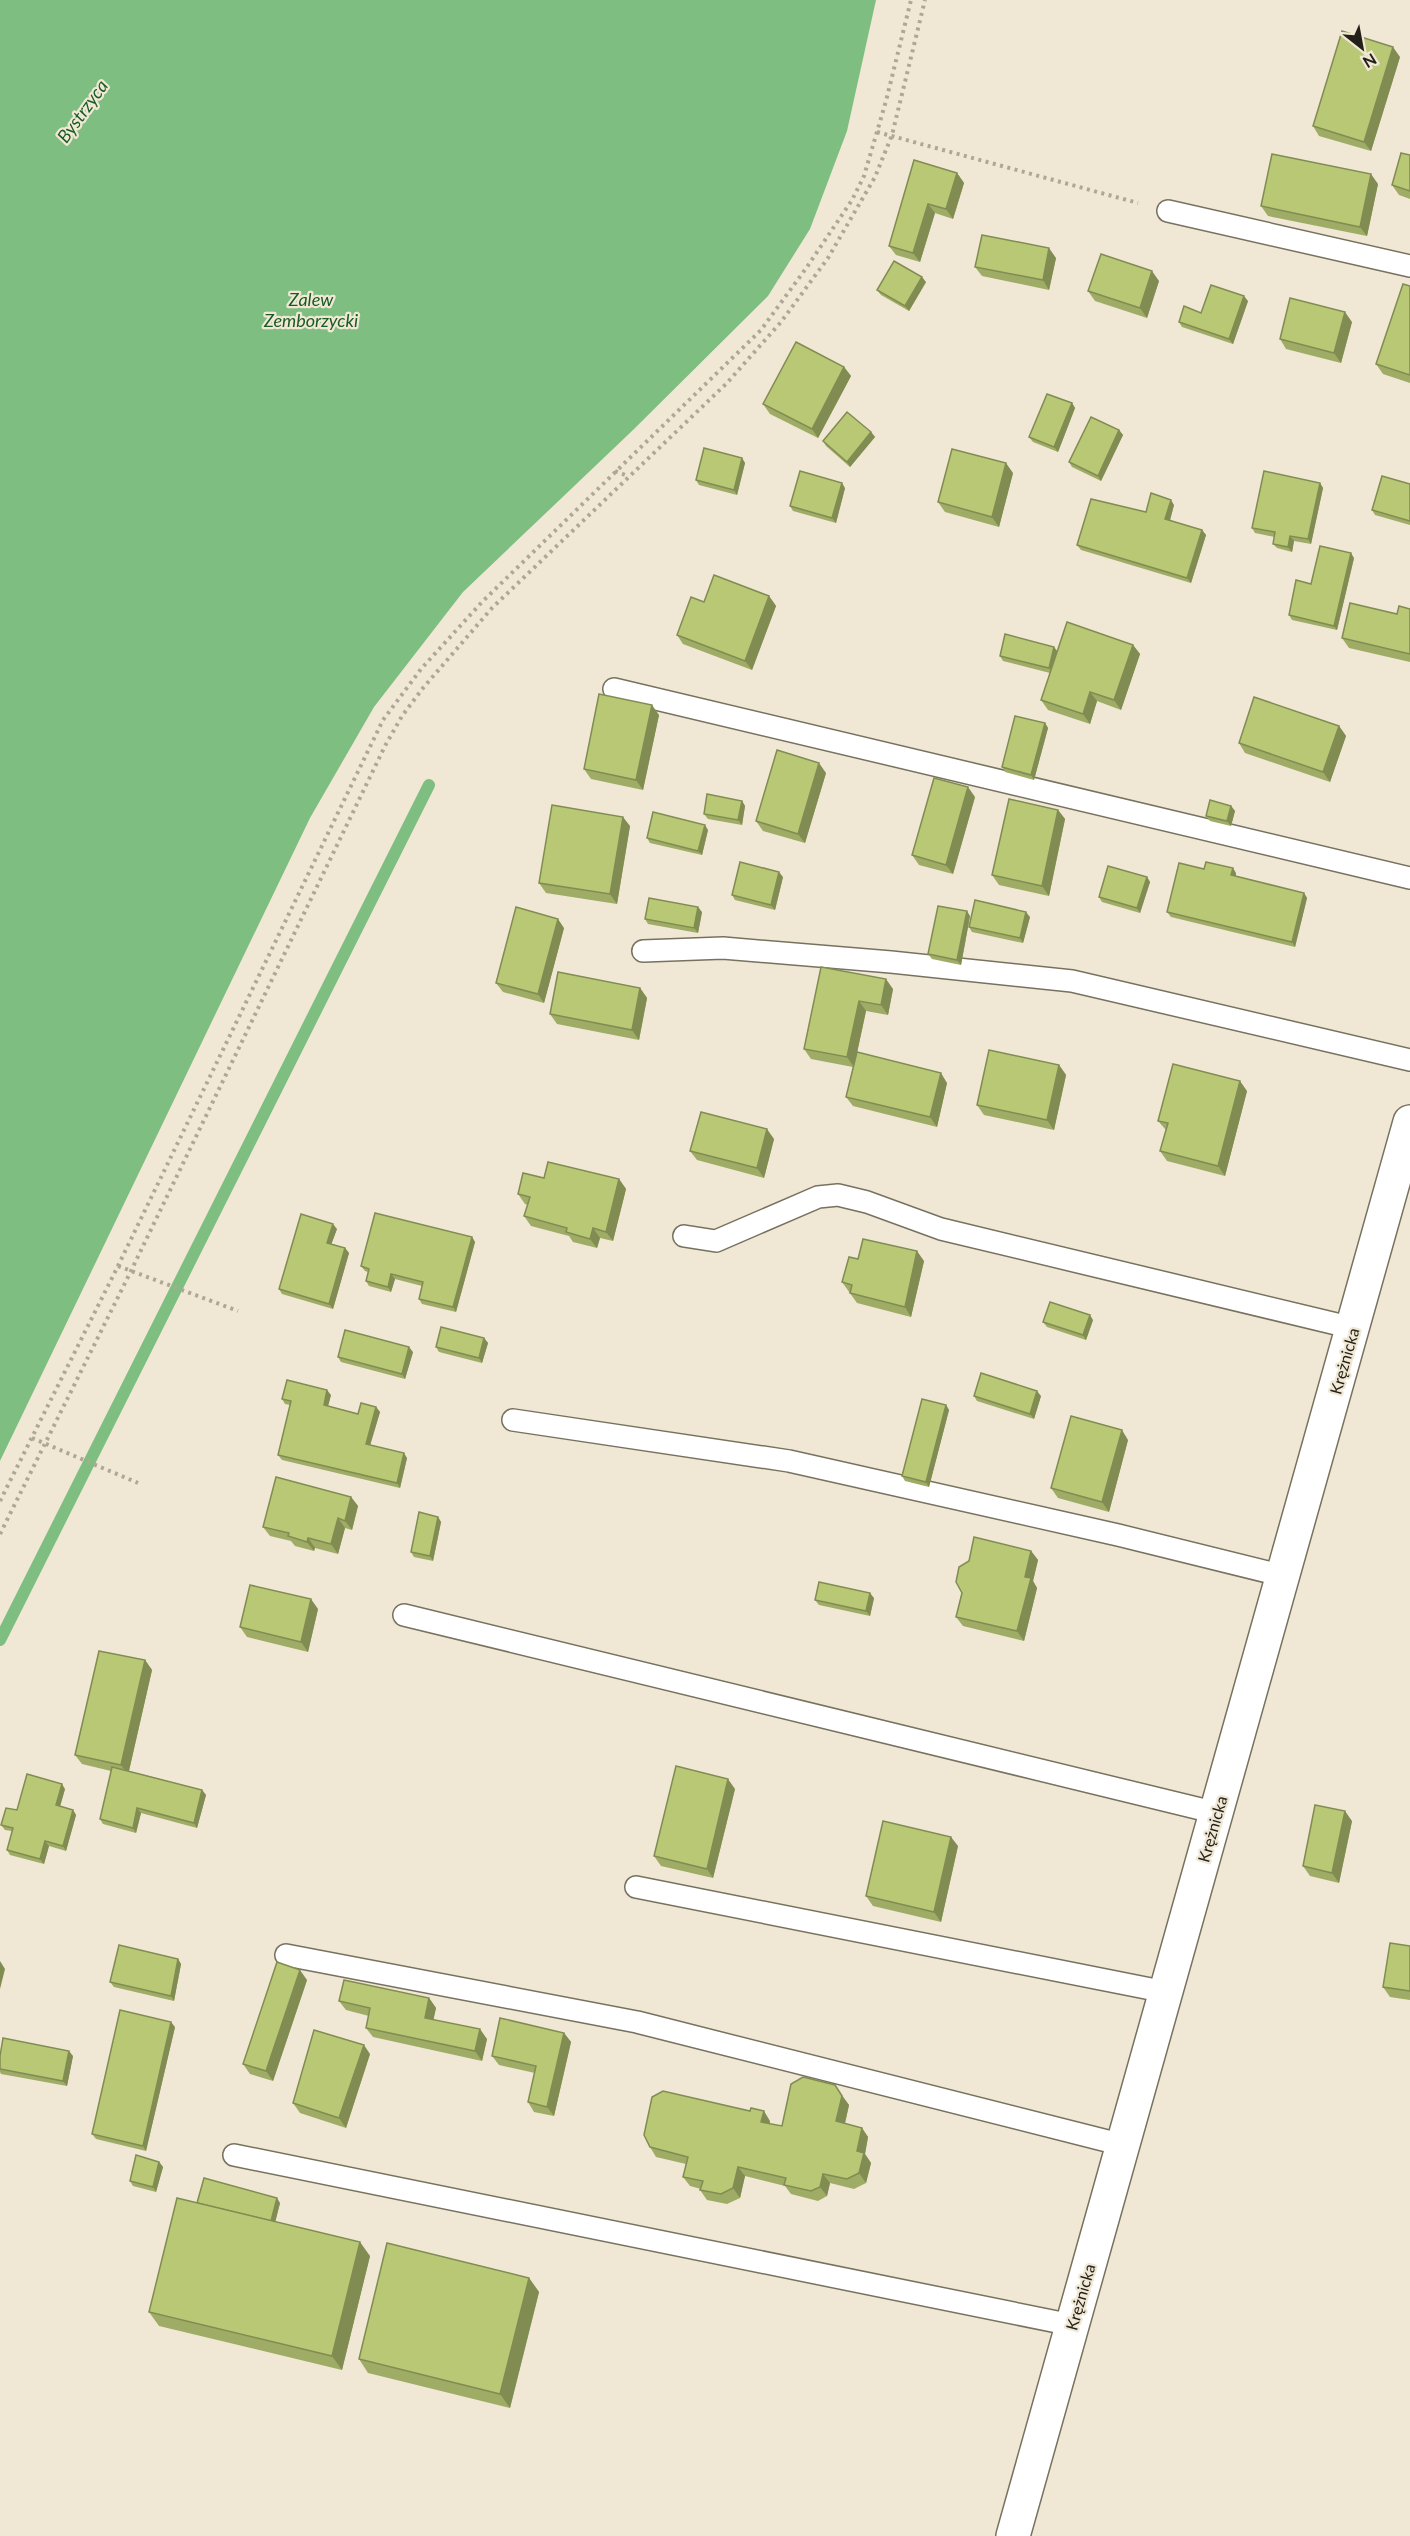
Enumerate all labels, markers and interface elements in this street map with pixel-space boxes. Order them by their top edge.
north arrow [1332,18,1392,78]
text: N [1360,50,1380,73]
water label: Bystrzyca [52,75,112,147]
water label: Zalew Zemborzycki [263,288,358,331]
street label: Krężnicka [1325,1326,1363,1396]
street label: Krężnicka [1193,1794,1231,1864]
street label: Krężnicka [1061,2262,1099,2332]

